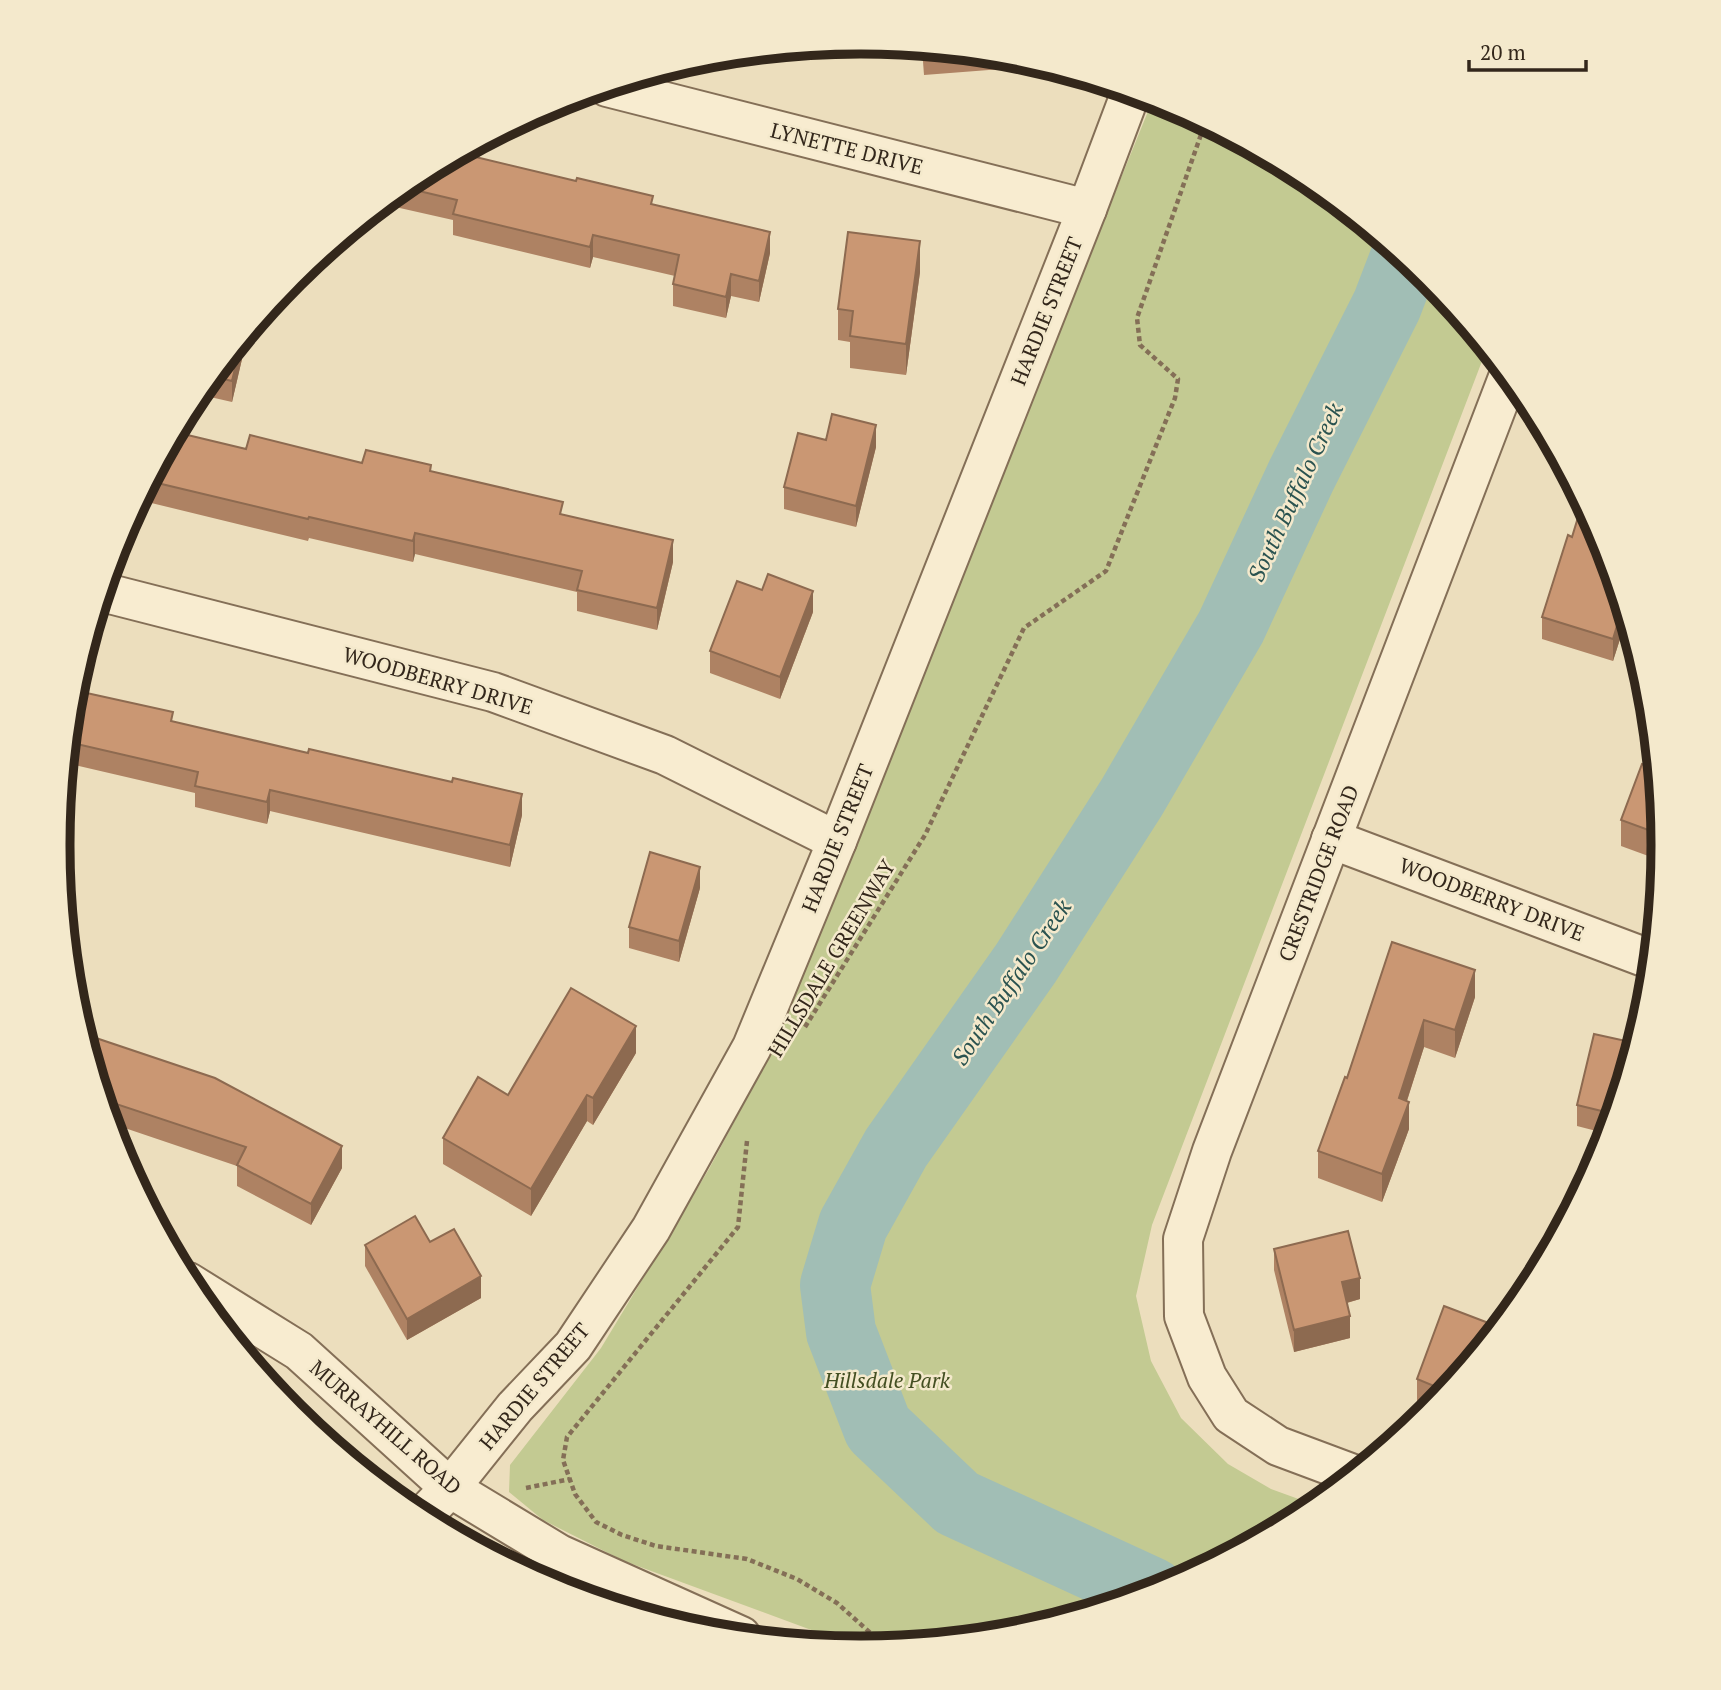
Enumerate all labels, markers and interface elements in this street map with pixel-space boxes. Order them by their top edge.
scale bar [1469,28,1586,72]
text: 20 m [1480,38,1526,66]
street label: LYNETTE DRIVE [768,116,926,180]
street label: HARDIE STREET [1003,233,1089,389]
water label: South Buffalo Creek [1240,397,1350,586]
street label: WOODBERRY DRIVE [340,639,536,721]
street label: HARDIE STREET [794,760,880,916]
street label: CRESTRIDGE ROAD [1271,781,1365,965]
street label: WOODBERRY DRIVE [1395,851,1589,947]
street label: HILLSDALE GREENWAY [761,854,901,1062]
water label: South Buffalo Creek [944,892,1078,1071]
street label: HARDIE STREET [473,1317,595,1455]
street label: MURRAYHILL ROAD [304,1353,468,1501]
park label: Hillsdale Park [823,1366,951,1394]

